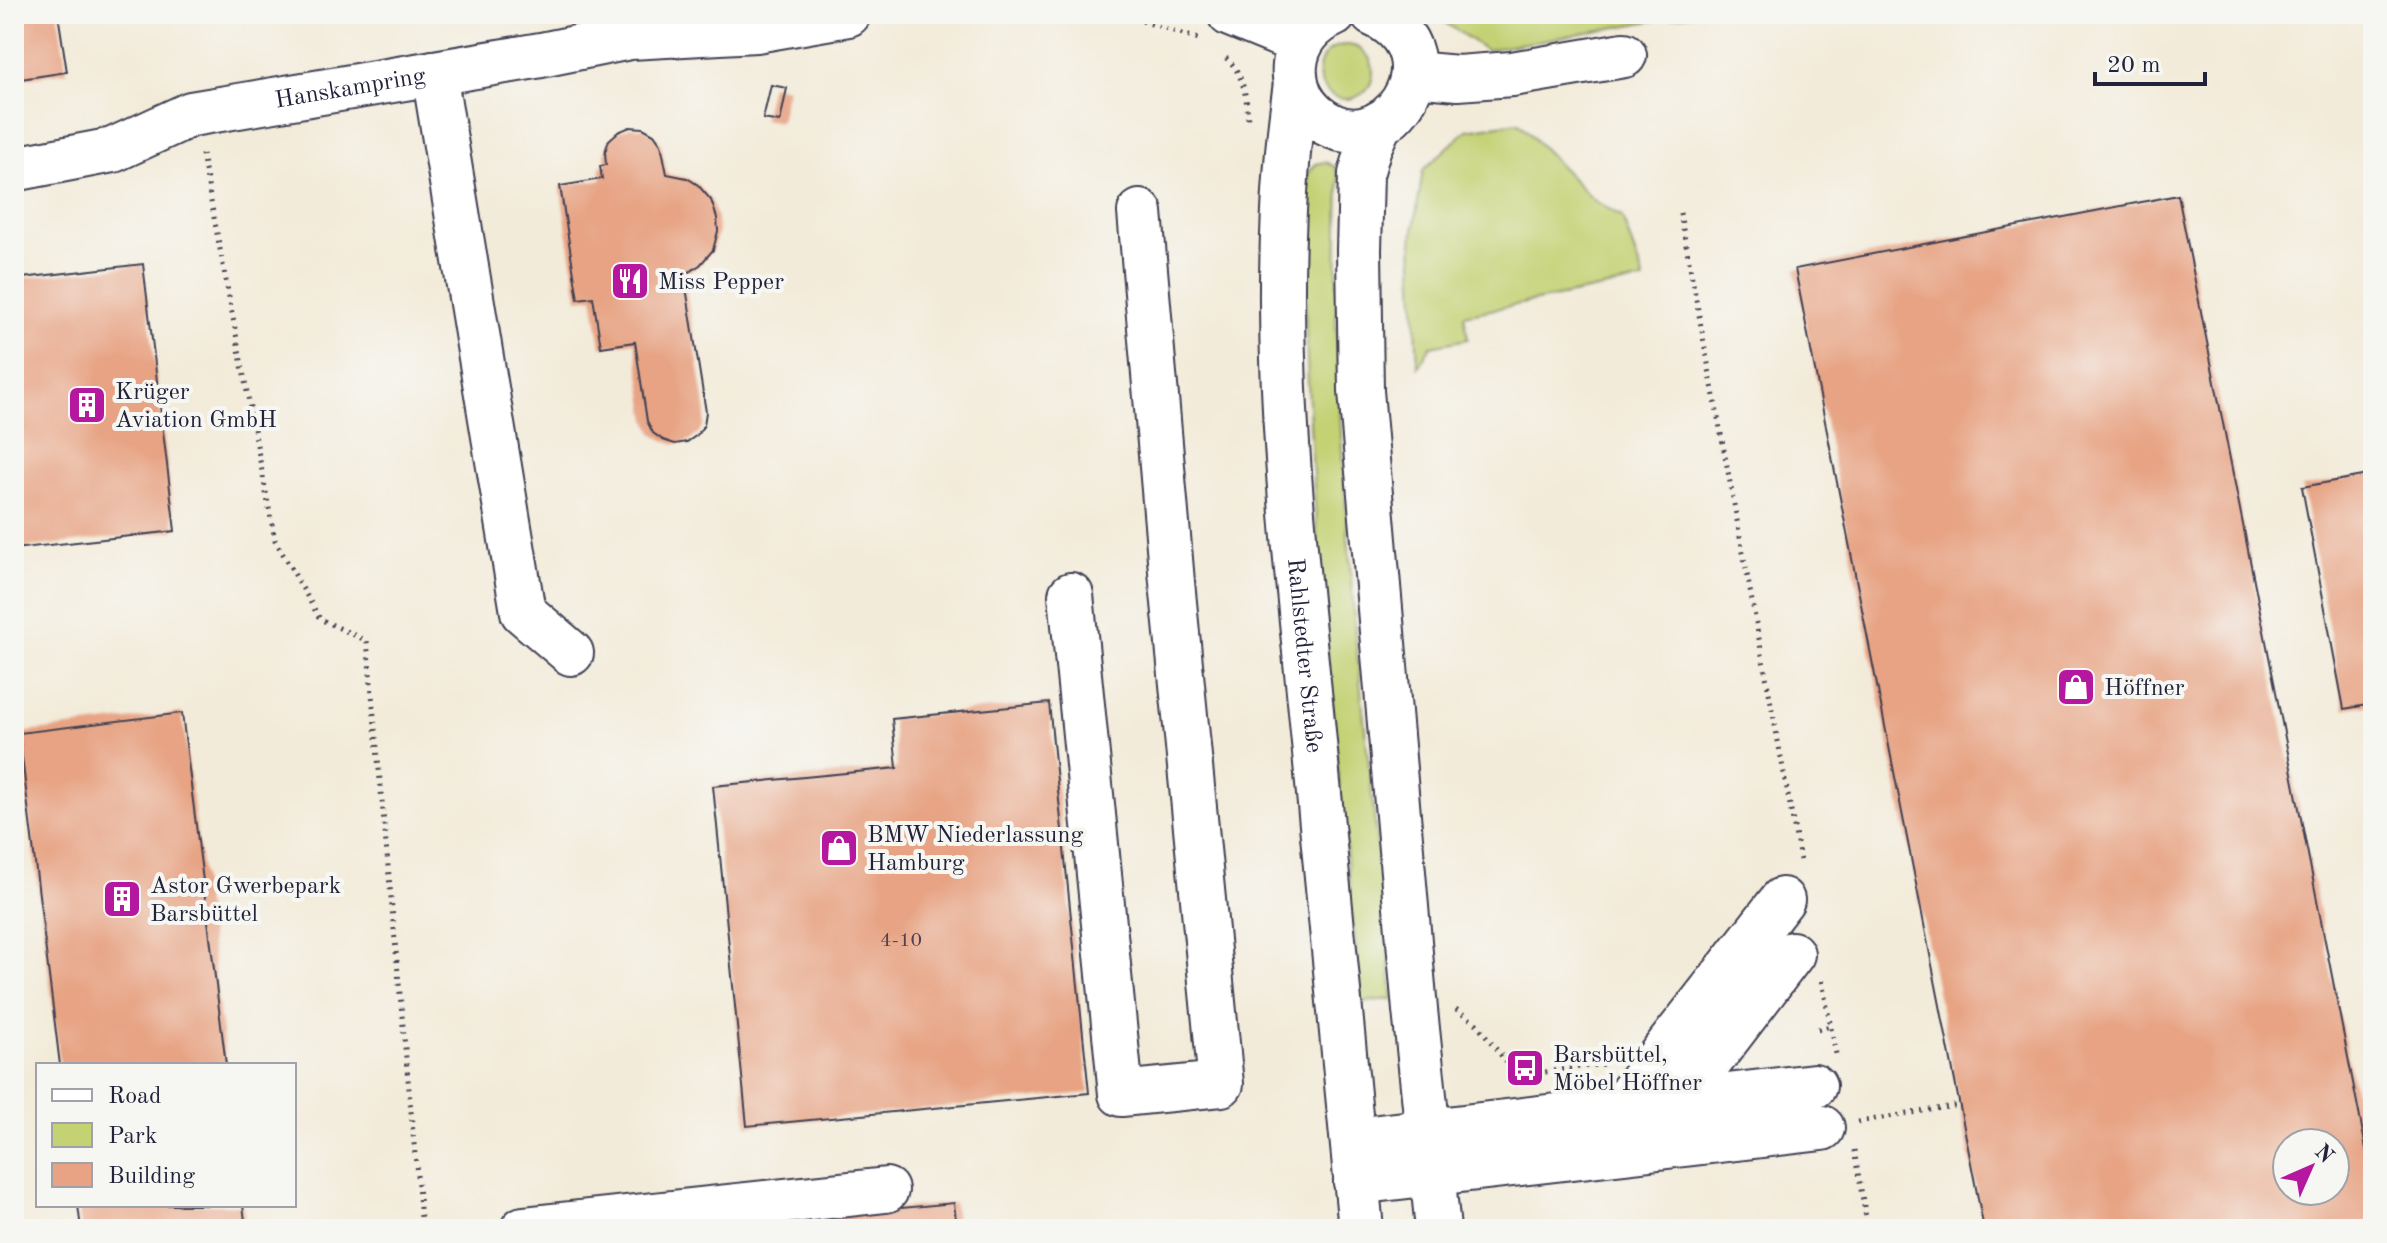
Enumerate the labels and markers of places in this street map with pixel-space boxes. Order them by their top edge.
restaurant icon: Miss Pepper [609,260,651,302]
place label: Miss Pepper [658,271,784,295]
place label: Krüger Aviation GmbH [115,381,277,433]
building icon: Krüger Aviation GmbH [66,384,108,426]
shop icon: Höffner [2055,666,2097,708]
place label: Höffner [2104,677,2185,701]
place label: BMW Niederlassung Hamburg [867,824,1083,876]
shop icon: BMW Niederlassung Hamburg [818,827,860,869]
place label: Astor Gwerbepark Barsbüttel [150,875,341,927]
building icon: Astor Gwerbepark Barsbüttel [101,878,143,920]
place label: Barsbüttel, Möbel Höffner [1553,1044,1702,1096]
bus stop icon: Barsbüttel, Möbel Höffner [1504,1047,1546,1089]

